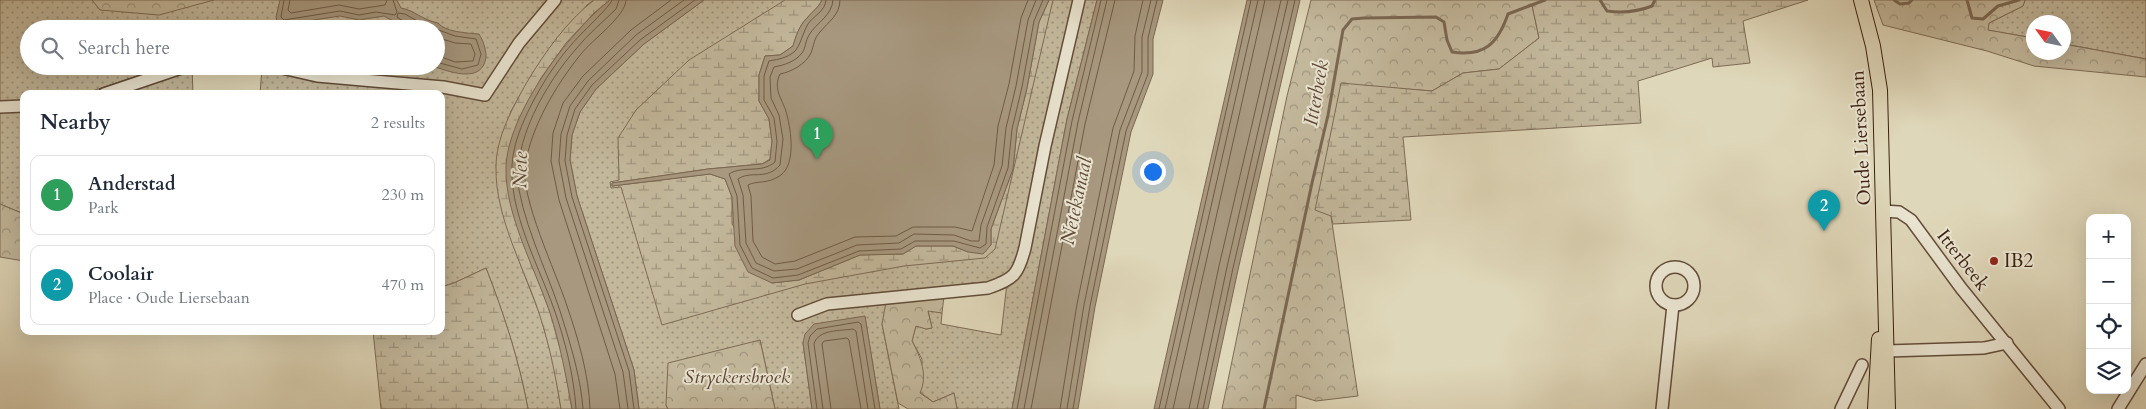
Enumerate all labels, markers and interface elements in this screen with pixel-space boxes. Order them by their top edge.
north arrow [2026,15,2071,60]
search box [20,20,445,75]
icon: search [38,34,66,62]
text: Search here [78,35,170,61]
water label: Itterbeek [1297,58,1335,128]
street label: Oude Liersebaan [1844,69,1878,206]
text: Nearby [40,108,111,137]
text: 2 results [371,112,425,134]
pin: 1 [801,118,833,159]
water label: Nete [506,151,534,189]
water label: Netekanaal [1054,154,1099,247]
your location [1140,159,1166,185]
text: Anderstad [88,171,176,197]
text: 1 [53,184,61,206]
text: 230 m [382,184,424,206]
pin: 2 [1808,190,1840,231]
text: Park [88,197,119,219]
map controls [2086,214,2131,394]
button: + [2086,214,2131,259]
street label: Itterbeek [1931,224,1996,297]
place label: IB2 [2004,248,2033,274]
marker: IB2 [1988,255,2000,267]
button: − [2086,259,2131,304]
text: Coolair [88,261,154,287]
text: 2 [53,274,61,296]
text: 470 m [382,274,424,296]
text: Place · Oude Liersebaan [88,287,250,309]
button: locate [2086,304,2131,349]
button: layers [2086,349,2131,394]
park label: Stryckersbroek [684,364,791,390]

